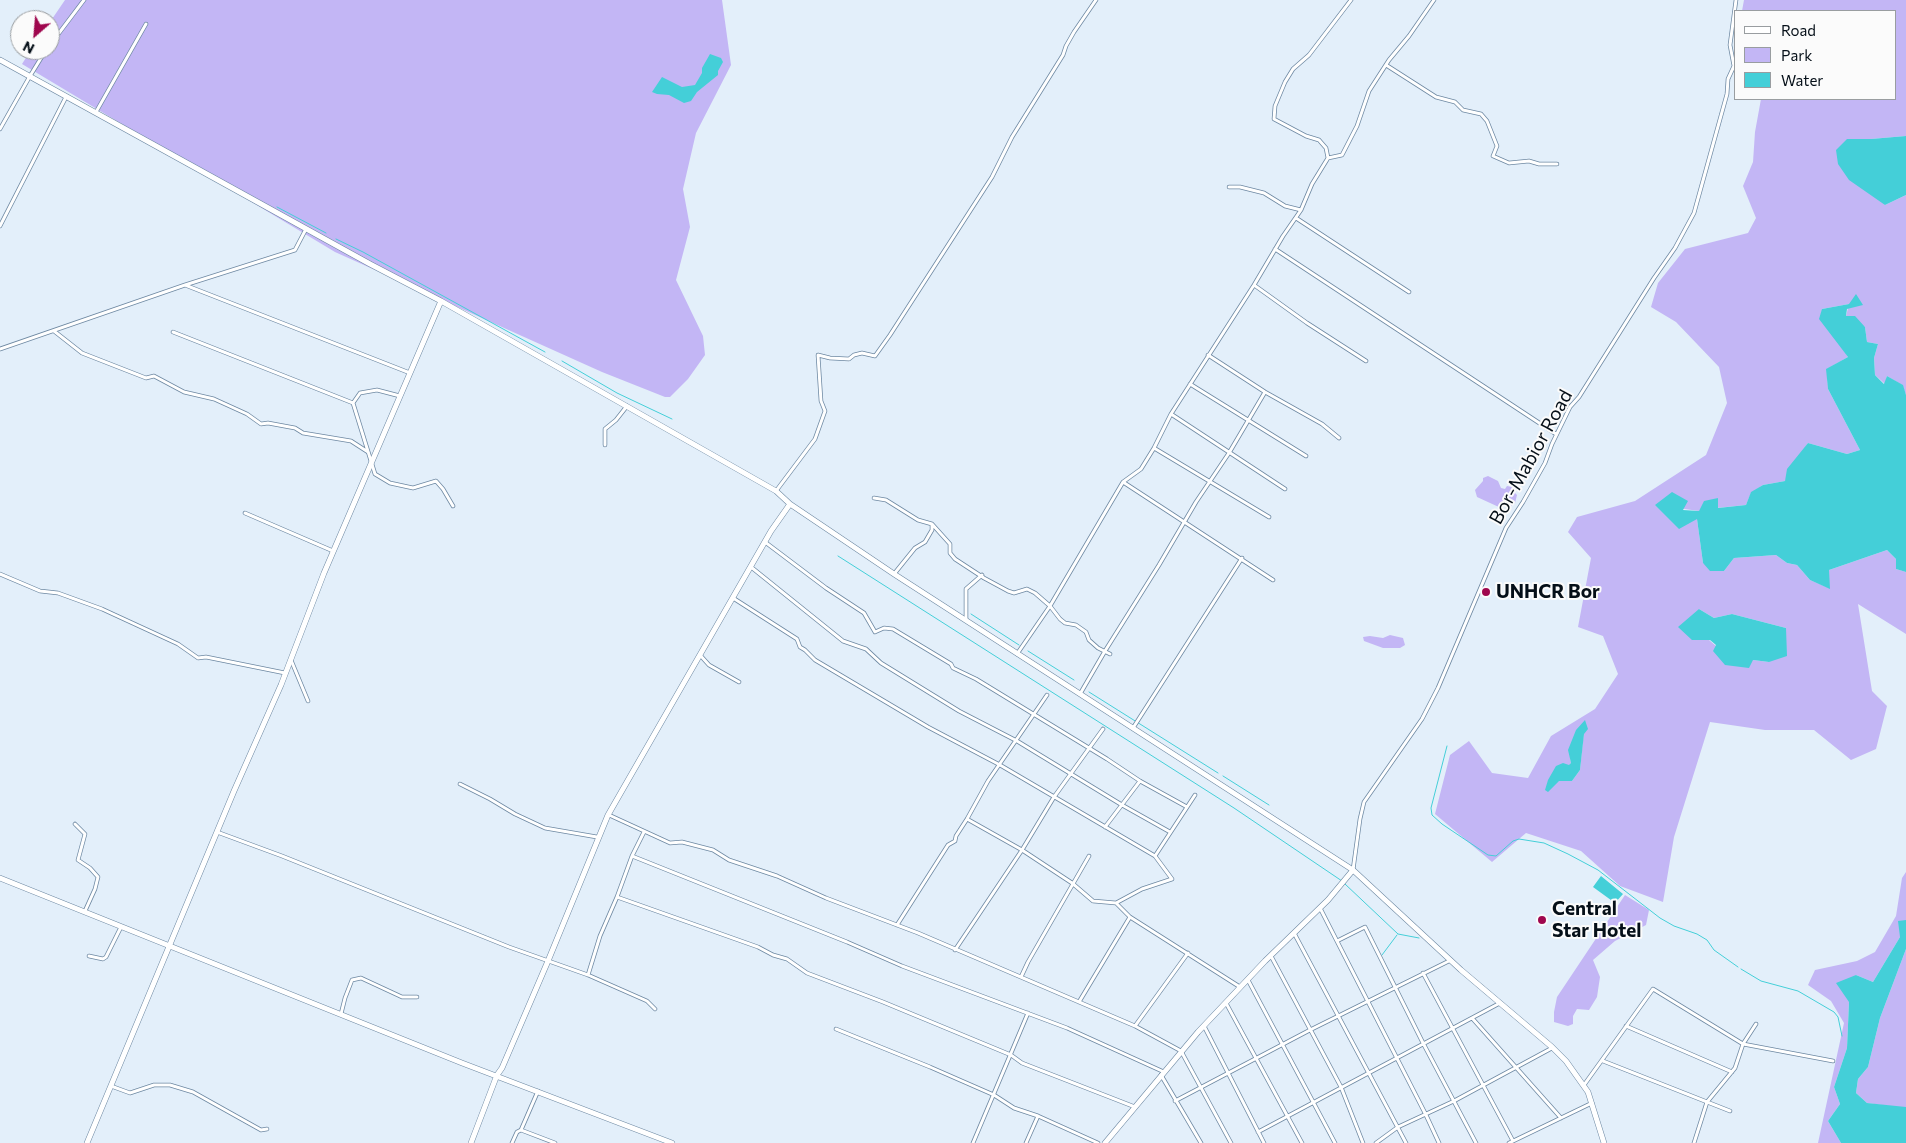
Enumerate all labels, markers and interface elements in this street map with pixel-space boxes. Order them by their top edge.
north arrow [10,10,60,60]
legend [1734,10,1896,100]
text: Road [1781,21,1816,39]
text: N [20,38,37,58]
text: Park [1781,46,1812,64]
text: Water [1781,71,1823,89]
street label: Bor-Mabior Road [1485,386,1577,528]
place label: UNHCR Bor [1496,581,1600,603]
marker: UNHCR Bor [1480,586,1492,598]
place label: Central Star Hotel [1552,898,1641,942]
marker: Central Star Hotel [1536,914,1548,926]

